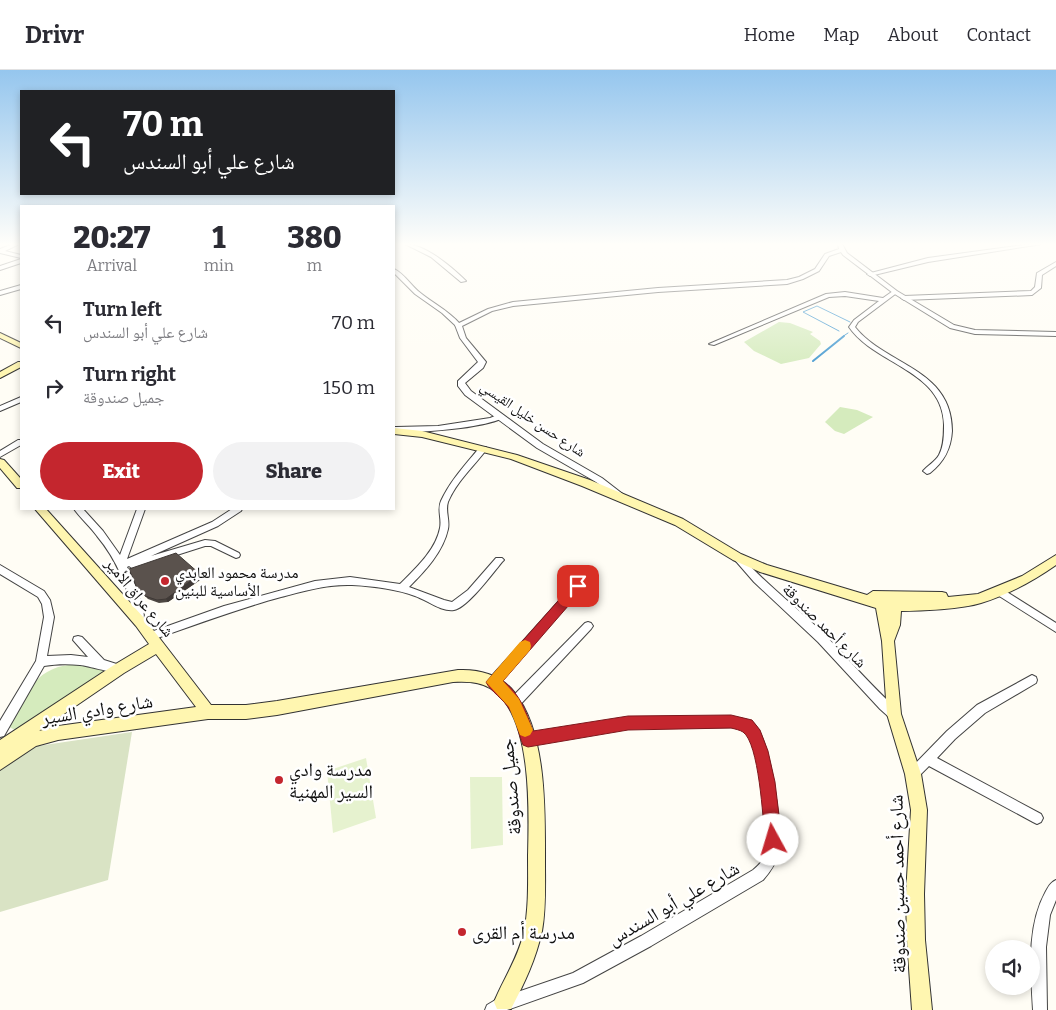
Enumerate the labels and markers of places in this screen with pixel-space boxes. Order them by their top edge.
place label: مدرسة محمود العابدي الأساسية للبنين [175,563,299,601]
pin [557,565,599,607]
marker: مدرسة محمود العابدي الأساسية للبنين [159,575,171,587]
place label: مدرسة وادي السير المهنية [289,758,373,803]
marker: مدرسة وادي السير المهنية [273,774,285,786]
place label: مدرسة أم القرى [472,921,575,946]
marker: مدرسة أم القرى [456,926,468,938]

